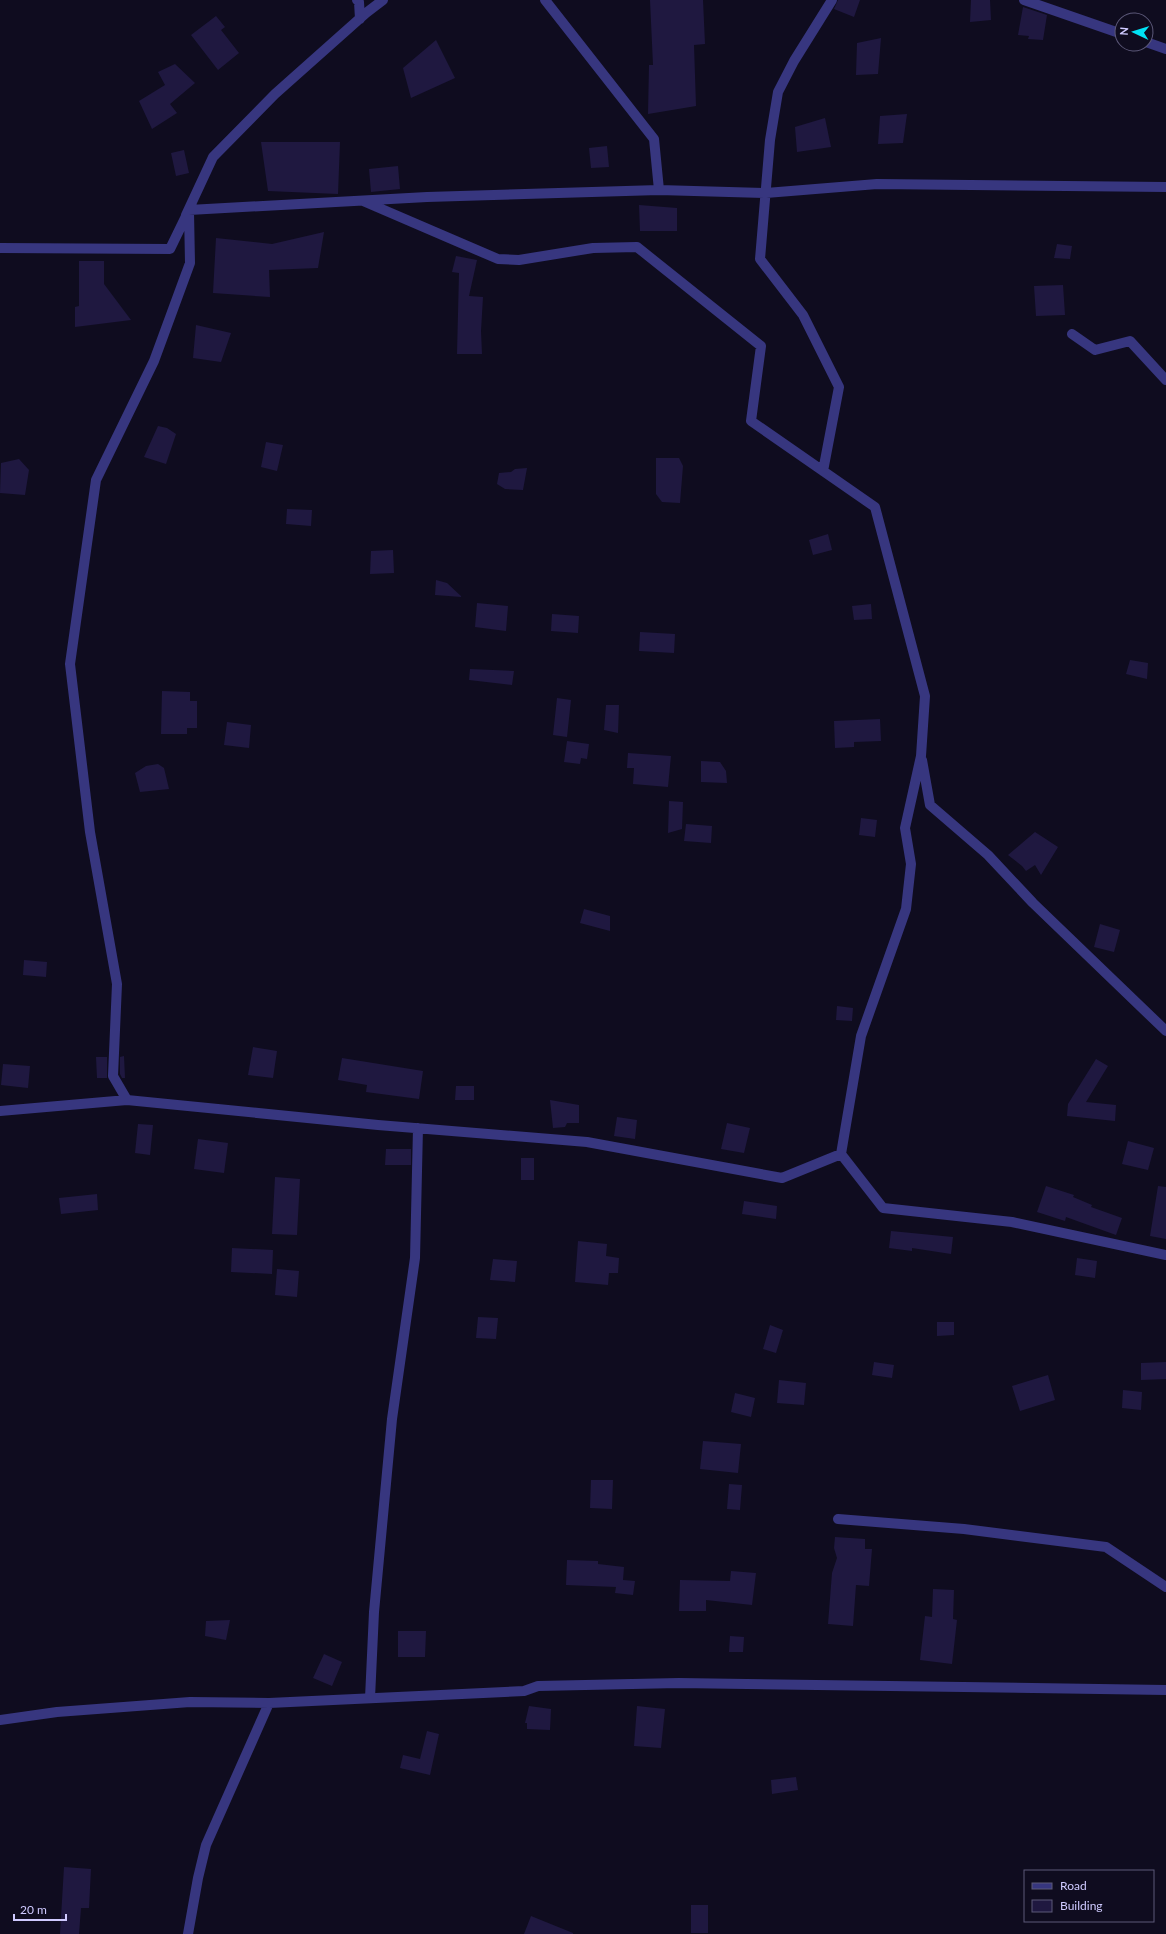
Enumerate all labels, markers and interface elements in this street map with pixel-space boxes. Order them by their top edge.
north arrow [1114,12,1154,52]
text: N [1117,27,1130,36]
legend [1024,1870,1154,1922]
text: Road [1060,1878,1087,1893]
scale bar [14,1896,66,1922]
text: Building [1060,1898,1103,1913]
text: 20 m [20,1902,47,1917]

